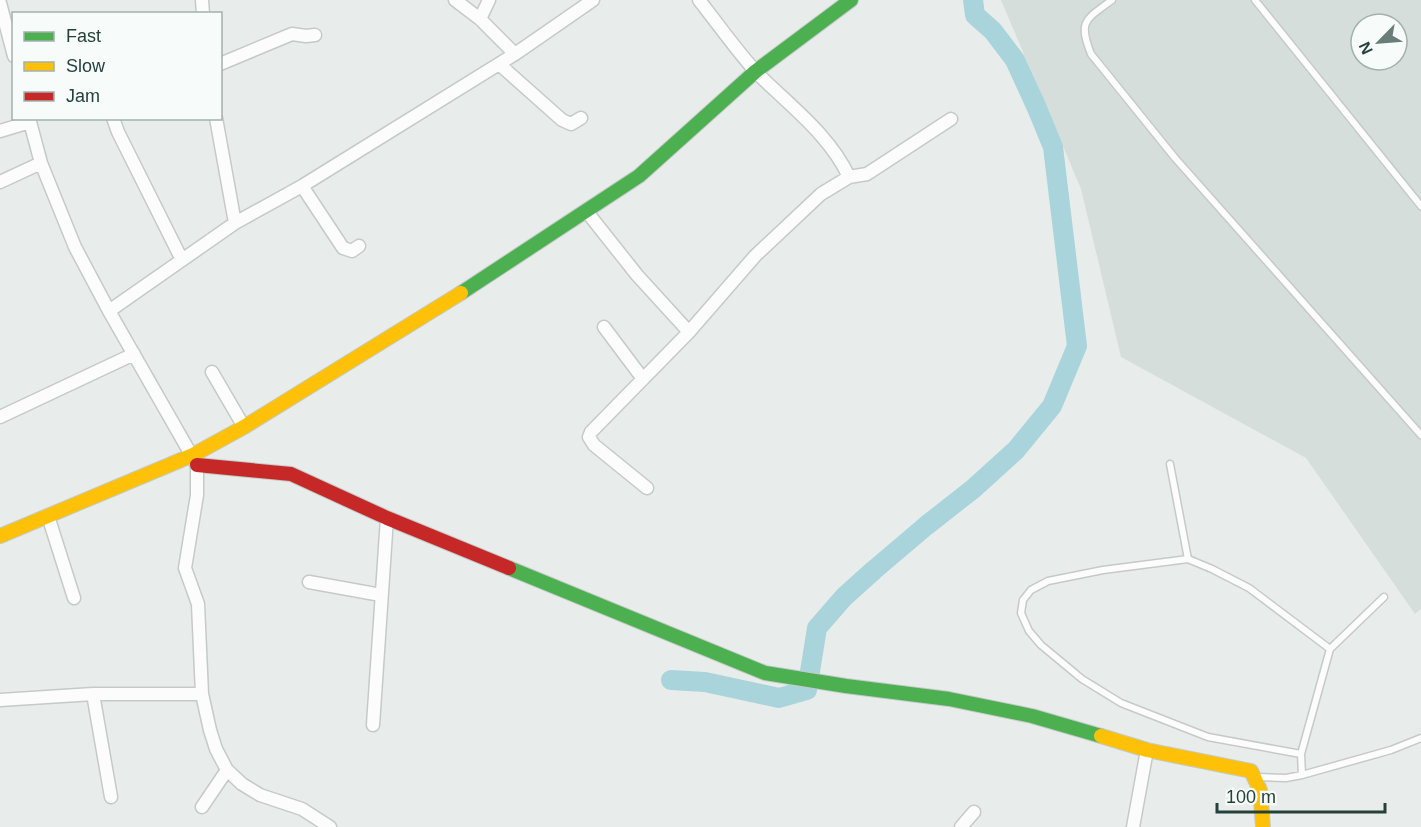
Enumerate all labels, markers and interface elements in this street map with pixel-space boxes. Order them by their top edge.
legend [12,12,222,120]
north arrow [1349,12,1409,72]
text: Fast [66,26,101,46]
text: N [1356,39,1376,57]
text: Slow [66,56,106,76]
text: Jam [66,86,100,106]
scale bar [1217,776,1385,814]
text: 100 m [1226,787,1276,807]

